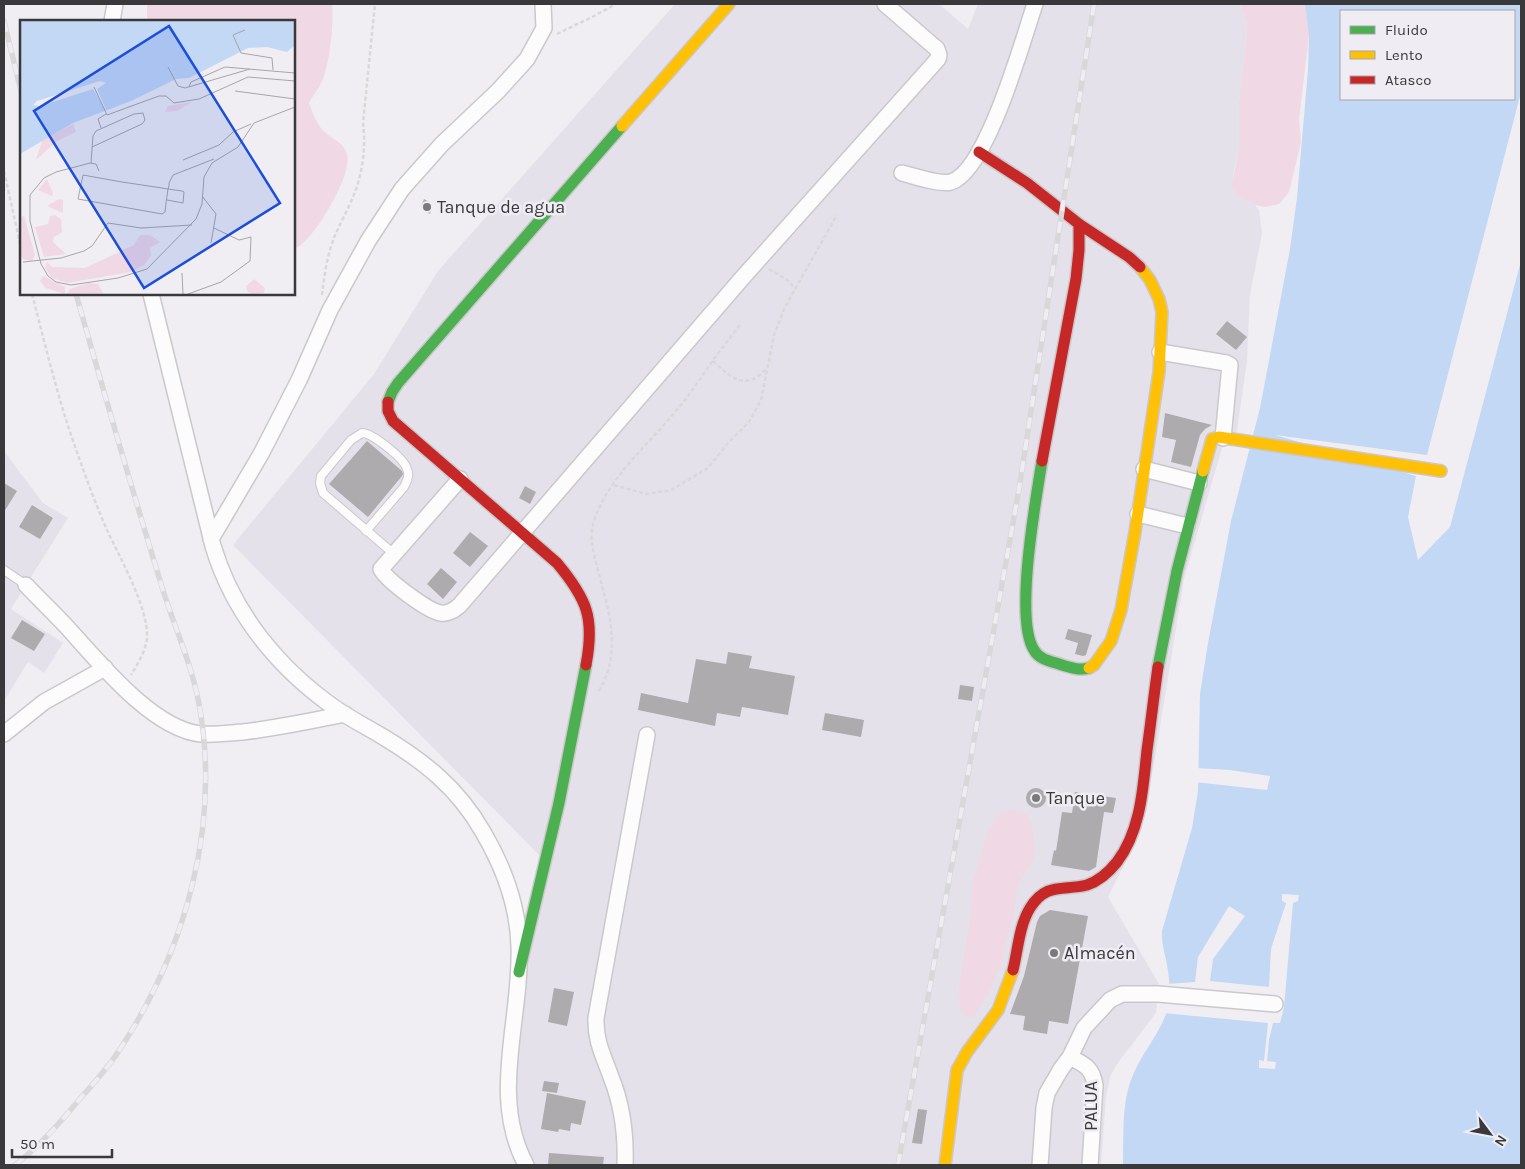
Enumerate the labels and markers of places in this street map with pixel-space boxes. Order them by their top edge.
place label: Tanque de agua [437,196,565,218]
marker: Tanque de agua [421,201,433,213]
place label: Tanque [1046,787,1105,809]
marker: Tanque [1030,792,1042,804]
place label: Almacén [1064,942,1136,964]
marker: Almacén [1048,947,1060,959]

